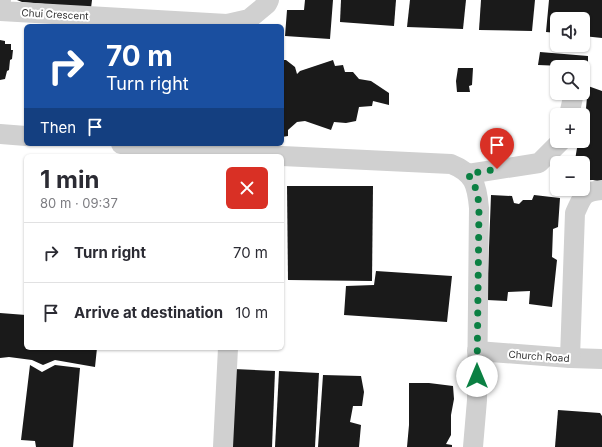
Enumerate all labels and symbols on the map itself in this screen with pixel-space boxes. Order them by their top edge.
street label: Chui Crescent [21,6,90,22]
pin [480,128,514,169]
street label: Church Road [508,348,570,364]
position arrow [456,355,498,397]

